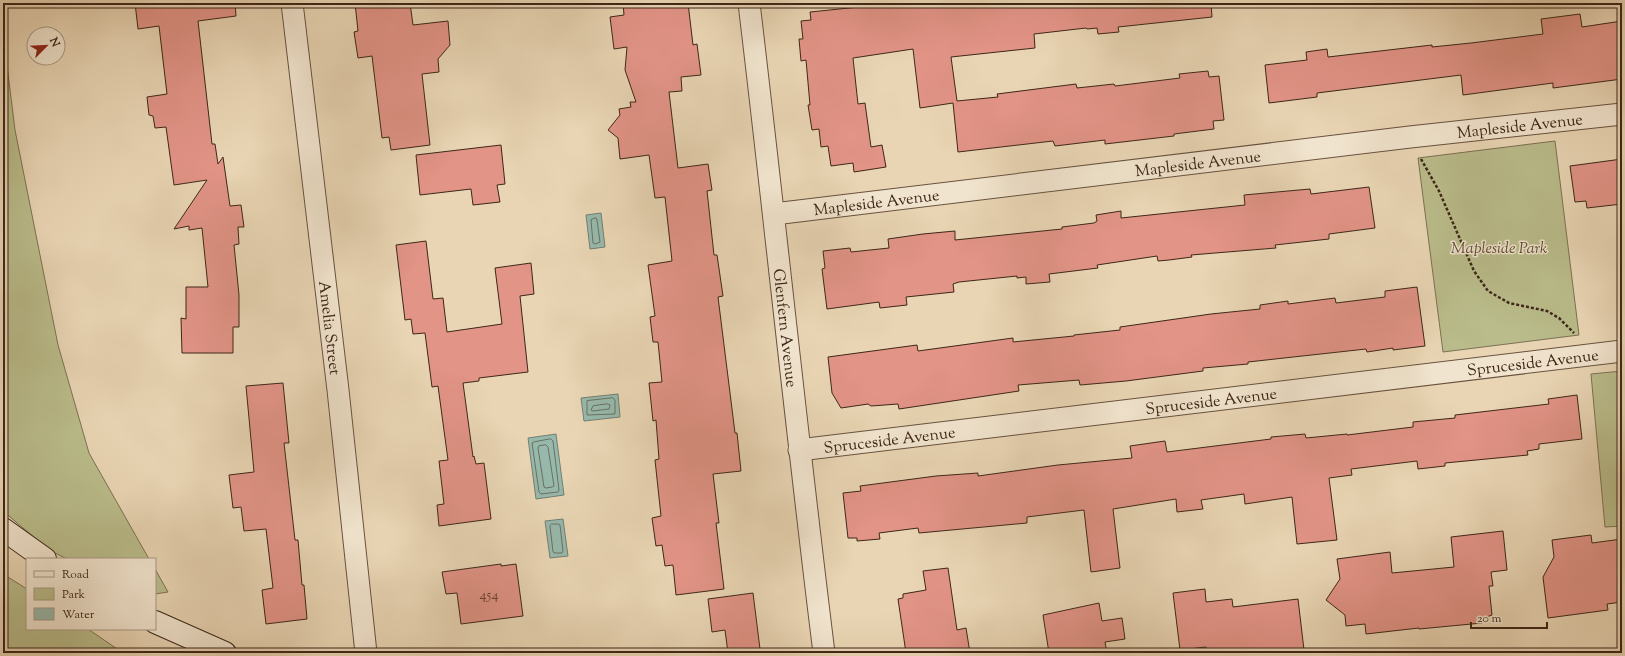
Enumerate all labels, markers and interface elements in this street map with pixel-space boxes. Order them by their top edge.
north arrow [26,26,66,66]
text: N [45,34,63,50]
street label: Mapleside Avenue [1456,109,1584,146]
street label: Mapleside Avenue [1134,146,1262,184]
street label: Mapleside Avenue [812,185,941,223]
park label: Mapleside Park [1451,238,1547,261]
street label: Glenfern Avenue [766,268,802,389]
street label: Amelia Street [311,280,345,377]
street label: Spruceside Avenue [1466,345,1600,384]
street label: Spruceside Avenue [1144,384,1278,422]
street label: Spruceside Avenue [823,422,957,461]
legend [26,558,156,630]
text: Road [62,566,89,584]
text: Park [62,586,85,604]
house number: 454 [480,586,498,606]
scale bar [1471,604,1547,630]
text: Water [62,606,95,624]
text: 20 m [1477,610,1502,628]

